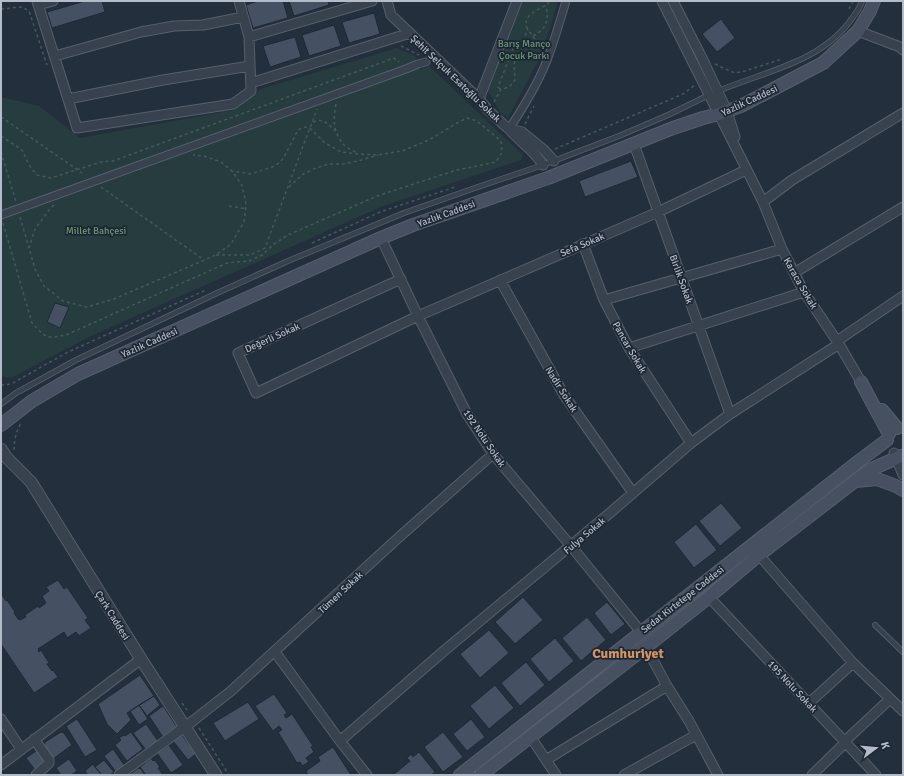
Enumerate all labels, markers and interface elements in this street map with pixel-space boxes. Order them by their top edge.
street label: Şehit Selçuk Esatoğlu Sokak [408,33,503,125]
park label: Barış Manço Çocuk Parkı [498,38,550,62]
street label: Yazlık Caddesi [719,83,779,119]
street label: Yazlık Caddesi [416,198,477,230]
park label: Millet Bahçesi [66,225,126,237]
street label: Sefa Sokak [558,230,606,260]
street label: Birlik Sokak [667,253,695,305]
street label: Karaca Sokak [781,256,820,311]
street label: Değerli Sokak [243,320,302,355]
street label: Pancar Sokak [610,320,649,375]
street label: Yazlık Caddesi [119,325,180,361]
street label: Nadir Sokak [542,364,580,415]
street label: 192 Nolu Sokak [461,408,508,470]
street label: Fulya Sokak [561,515,608,557]
street label: Sedat Kirtetepe Caddesi [639,564,727,636]
street label: Tümen Sokak [316,569,365,616]
street label: Çark Caddesi [92,589,132,642]
district label: Cumhuriyet [592,645,665,662]
street label: 195 Nolu Sokak [765,658,819,715]
north arrow [856,728,896,768]
text: K [878,740,892,751]

